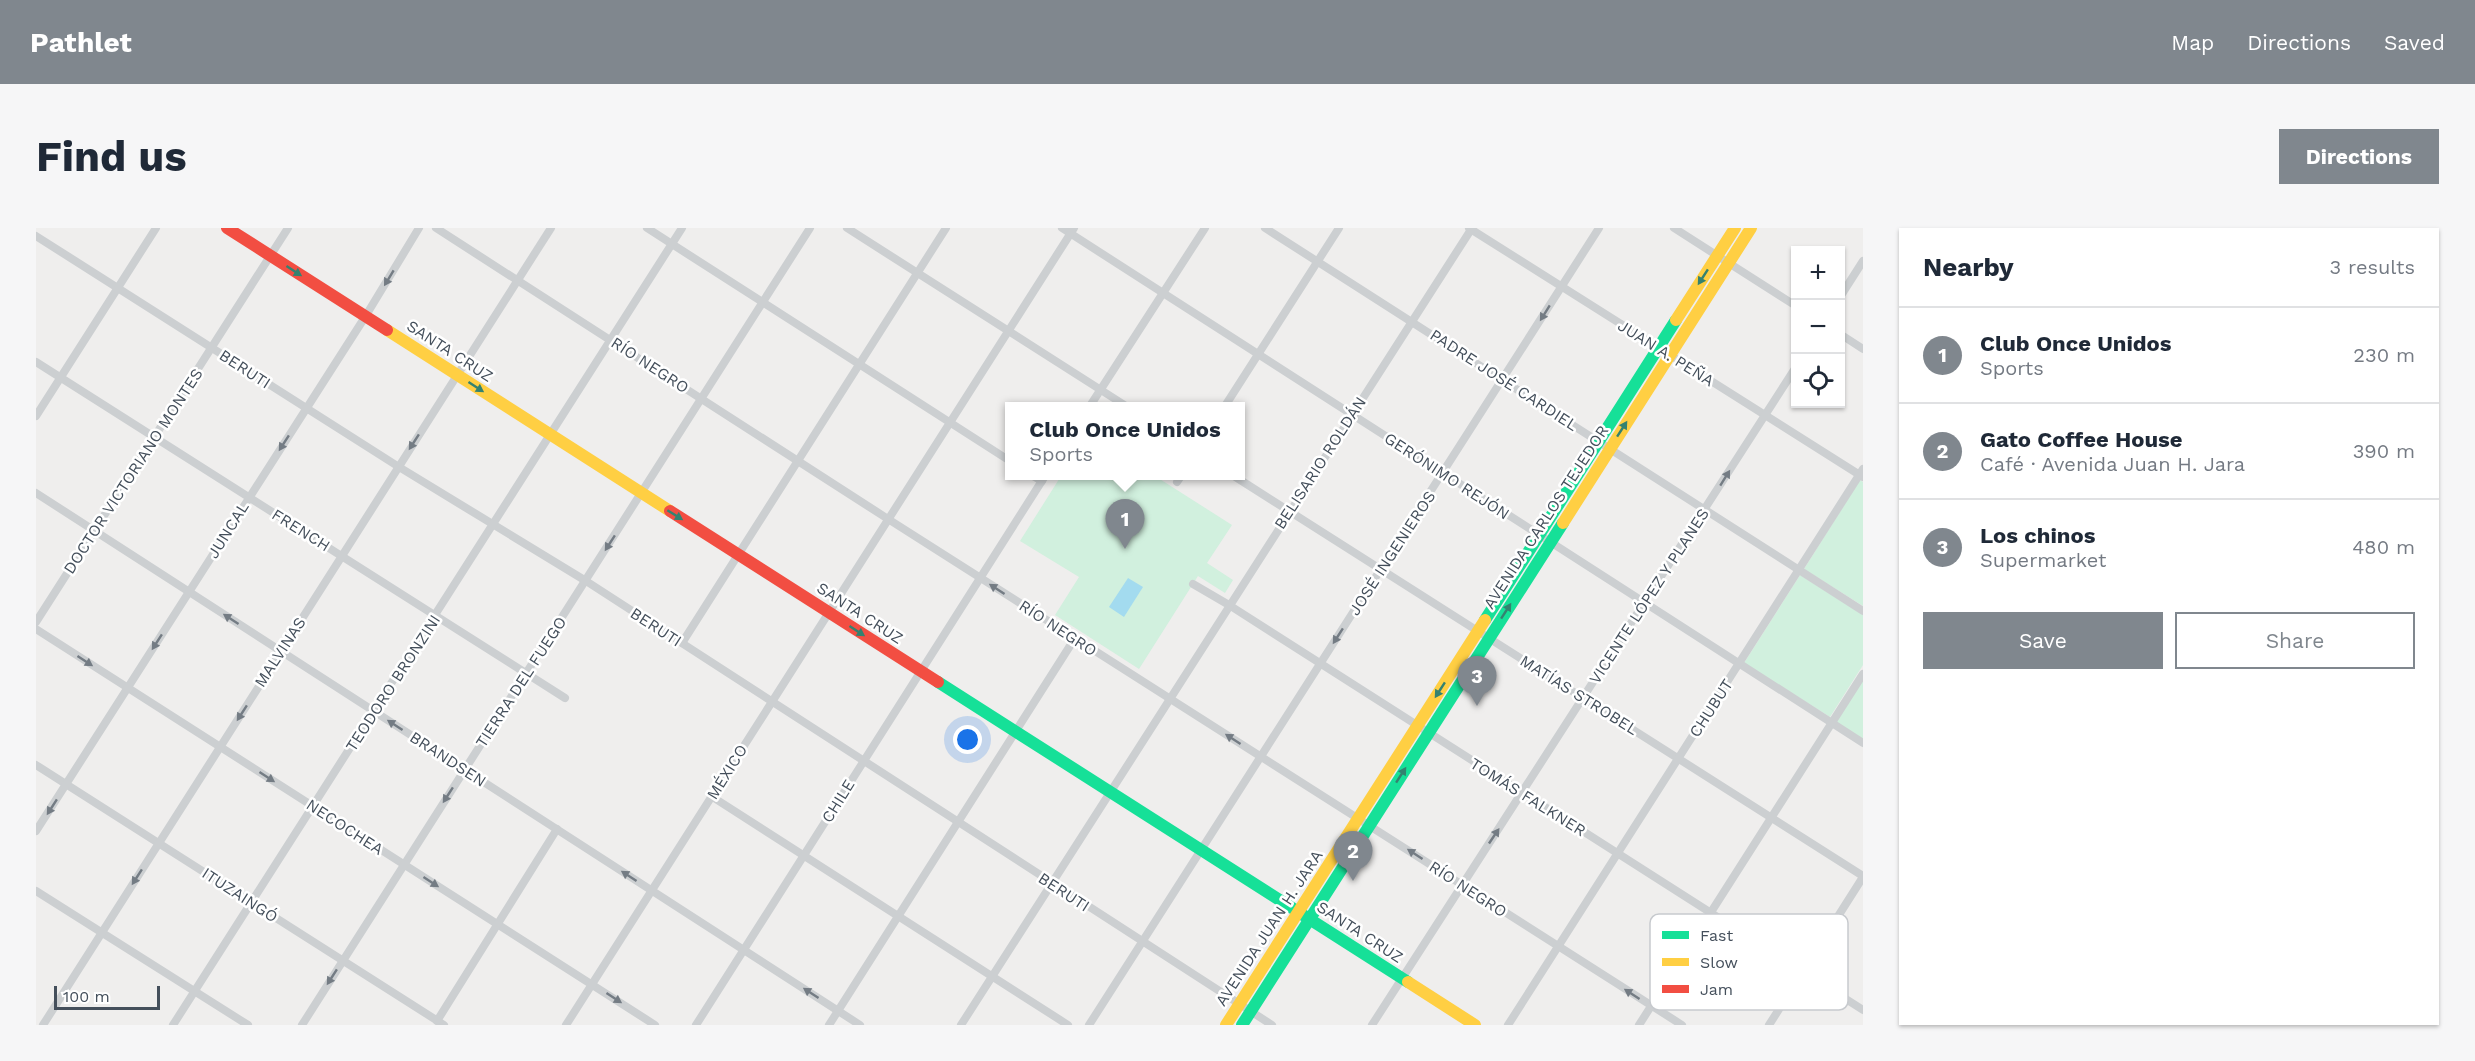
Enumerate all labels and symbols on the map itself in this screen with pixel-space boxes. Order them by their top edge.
one-way arrow [285,265,302,276]
one-way arrow [1698,269,1709,285]
one-way arrow [383,270,394,286]
one-way arrow [1539,304,1551,320]
street label: SANTA CRUZ [403,316,497,386]
street label: JUAN A. PEÑA [1614,316,1718,390]
street label: PADRE JOSÉ CARDIEL [1427,325,1582,435]
street label: RÍO NEGRO [608,333,692,397]
street label: BERUTI [216,346,274,392]
street label: DOCTOR VICTORIANO MONTES [59,365,207,577]
one-way arrow [467,381,483,393]
street label: BELISARIO ROLDÁN [1270,393,1370,533]
one-way arrow [1617,421,1628,437]
street label: AVENIDA CARLOS TEJEDOR [1479,422,1613,612]
street label: GERÓNIMO REJÓN [1381,428,1513,524]
one-way arrow [409,434,420,450]
one-way arrow [279,435,290,451]
one-way arrow [1719,470,1730,486]
street label: JOSÉ INGENIEROS [1345,487,1439,619]
street label: JUNCAL [203,498,253,562]
pin: 1 [1106,500,1144,549]
street label: FRENCH [268,505,334,555]
street label: VICENTE LÓPEZ Y PLANES [1585,505,1713,687]
one-way arrow [667,509,683,520]
one-way arrow [605,535,616,551]
street label: SANTA CRUZ [813,578,907,648]
one-way arrow [989,583,1006,594]
street label: RÍO NEGRO [1016,596,1100,660]
one-way arrow [1500,603,1511,619]
street label: BERUTI [627,604,685,650]
street label: TEODORO BRONZINI [342,611,444,755]
street label: MALVINAS [250,613,310,691]
street label: TIERRA DEL FUEGO [472,613,570,751]
one-way arrow [223,614,239,625]
one-way arrow [849,625,866,636]
one-way arrow [1333,628,1344,644]
one-way arrow [151,634,162,651]
street label: MATÍAS STROBEL [1517,651,1642,739]
one-way arrow [77,655,93,666]
pin: 3 [1458,656,1496,706]
street label: CHUBUT [1685,675,1737,741]
one-way arrow [1435,681,1446,698]
one-way arrow [236,705,247,721]
one-way arrow [387,720,403,731]
your location [953,725,982,754]
street label: BRANDSEN [406,727,490,791]
one-way arrow [1225,733,1241,744]
street label: MÉXICO [703,741,751,803]
street label: TOMÁS FALKNER [1467,754,1589,840]
one-way arrow [1395,767,1406,784]
one-way arrow [259,772,275,783]
street label: CHILE [817,776,859,826]
one-way arrow [443,787,454,804]
street label: NECOCHEA [303,795,387,859]
one-way arrow [46,798,57,815]
one-way arrow [1489,828,1500,844]
pin: 2 [1334,832,1372,881]
street label: AVENIDA JUAN H. JARA [1211,846,1327,1010]
one-way arrow [1407,849,1423,860]
street label: RÍO NEGRO [1426,857,1510,921]
street label: ITUZAINGÓ [199,864,281,926]
one-way arrow [132,869,143,885]
street label: BERUTI [1035,869,1093,915]
one-way arrow [621,871,637,882]
one-way arrow [423,877,440,888]
street label: SANTA CRUZ [1313,897,1407,967]
legend [1650,914,1848,1010]
text: Fast [1700,926,1733,945]
text: Slow [1700,953,1738,972]
one-way arrow [326,969,338,985]
text: Jam [1700,980,1733,999]
scale bar [54,983,160,1010]
one-way arrow [803,988,819,999]
one-way arrow [1624,988,1640,999]
one-way arrow [606,992,622,1003]

